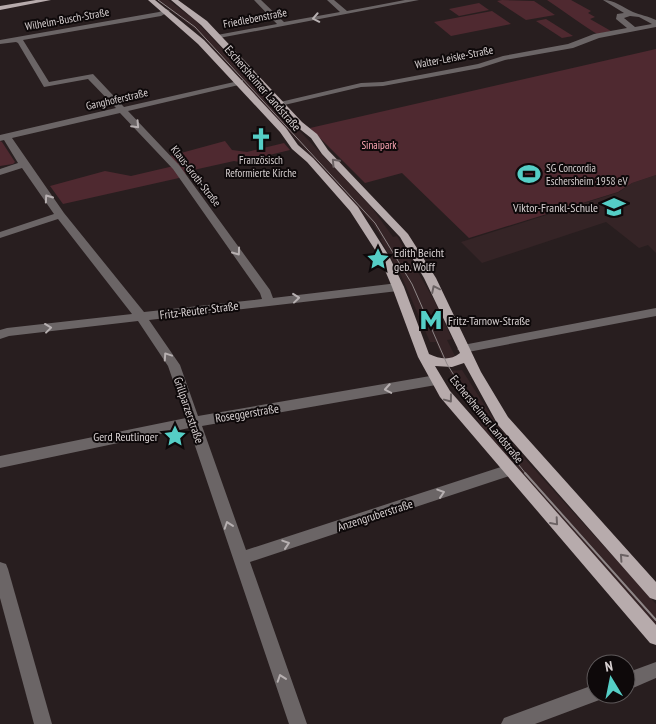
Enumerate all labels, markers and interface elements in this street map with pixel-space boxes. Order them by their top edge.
street label: Wilhelm-Busch-Straße [24,5,111,33]
street label: Friedlebenstraße [222,5,288,31]
one-way arrow [312,12,320,23]
street label: Eschersheimer Landstraße [222,42,304,134]
street label: Walter-Leiske-Straße [414,42,495,71]
street label: Ganghoferstraße [85,85,150,113]
one-way arrow [130,119,139,128]
church icon: Französisch Reformierte Kirche [248,126,274,152]
park label: Sinaipark [361,138,397,152]
street label: Klaus-Groth-Straße [168,143,224,210]
place label: Französisch Reformierte Kirche [225,153,297,180]
one-way arrow [332,159,341,168]
sports icon: SG Concordia Eschersheim 1958 eV [516,161,542,187]
place label: SG Concordia Eschersheim 1958 eV [546,161,628,188]
one-way arrow [45,194,54,204]
school or university icon: Viktor-Frankl-Schule [601,194,627,220]
place label: Viktor-Frankl-Schule [512,200,598,215]
place label: Edith Beicht geb. Wolff [394,245,445,274]
one-way arrow [230,246,240,255]
place icon: Edith Beicht geb. Wolff [365,246,391,272]
one-way arrow [431,285,441,294]
one-way arrow [293,293,301,304]
street label: Fritz-Reuter-Straße [159,298,239,322]
metro station icon: Fritz-Tarnow-Straße [418,307,444,333]
place label: Fritz-Tarnow-Straße [448,313,530,328]
one-way arrow [44,323,52,334]
one-way arrow [164,352,173,361]
street label: Eschersheimer Landstraße [447,372,527,466]
street label: Grillparzerstraße [171,375,207,445]
one-way arrow [384,384,393,394]
one-way arrow [443,393,452,403]
street label: Roseggerstraße [214,401,280,425]
place icon: Gerd Reutlinger [162,423,188,449]
place label: Gerd Reutlinger [93,429,159,444]
one-way arrow [436,488,444,498]
street label: Anzengruberstraße [335,496,415,534]
one-way arrow [549,516,558,525]
one-way arrow [224,521,234,529]
one-way arrow [282,540,290,550]
one-way arrow [620,554,629,563]
north arrow [586,654,636,704]
text: N [603,657,614,676]
one-way arrow [277,674,287,683]

